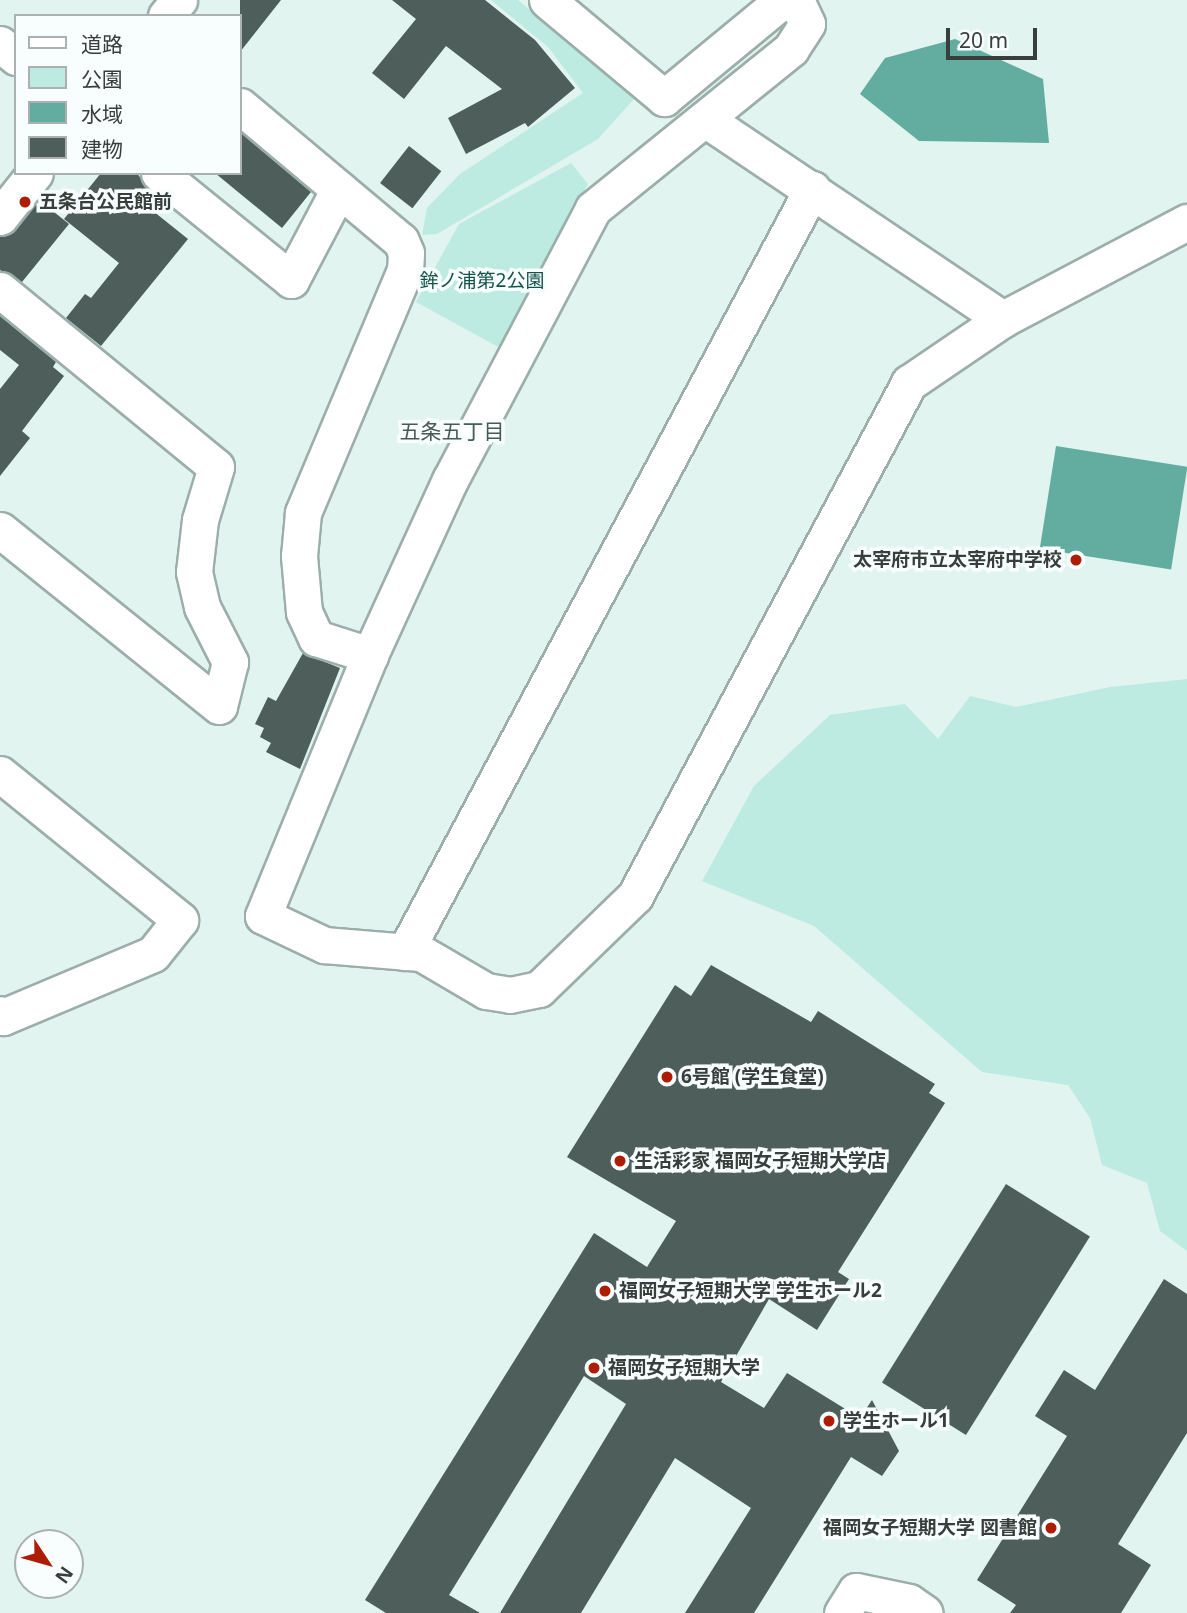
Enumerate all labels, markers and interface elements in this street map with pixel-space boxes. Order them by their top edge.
legend [14,14,242,175]
scale bar [949,14,1040,58]
text: 20 m [959,26,1008,54]
text: 道路 [81,30,123,58]
text: 公園 [81,65,123,93]
text: 水域 [81,100,123,128]
text: 建物 [81,135,123,163]
place label: 五条台公民館前 [39,191,172,213]
marker: 五条台公民館前 [17,194,33,210]
park label: 鉾ノ浦第2公園 [420,270,544,292]
district label: 五条五丁目 [400,418,504,444]
place label: 太宰府市立太宰府中学校 [853,549,1062,571]
marker: 太宰府市立太宰府中学校 [1068,552,1084,568]
place label: 6号館 (学生食堂) [681,1066,824,1088]
marker: 6号館 (学生食堂) [659,1069,675,1085]
place label: 生活彩家 福岡女子短期大学店 [634,1150,886,1172]
marker: 生活彩家 福岡女子短期大学店 [612,1153,628,1169]
place label: 福岡女子短期大学 学生ホール2 [619,1280,882,1302]
marker: 福岡女子短期大学 学生ホール2 [597,1283,613,1299]
place label: 福岡女子短期大学 [608,1357,760,1379]
marker: 福岡女子短期大学 [586,1360,602,1376]
place label: 学生ホール1 [843,1410,949,1432]
marker: 学生ホール1 [821,1413,837,1429]
place label: 福岡女子短期大学 図書館 [823,1517,1037,1539]
marker: 福岡女子短期大学 図書館 [1043,1520,1059,1536]
north arrow [14,1529,84,1599]
text: N [49,1561,79,1589]

